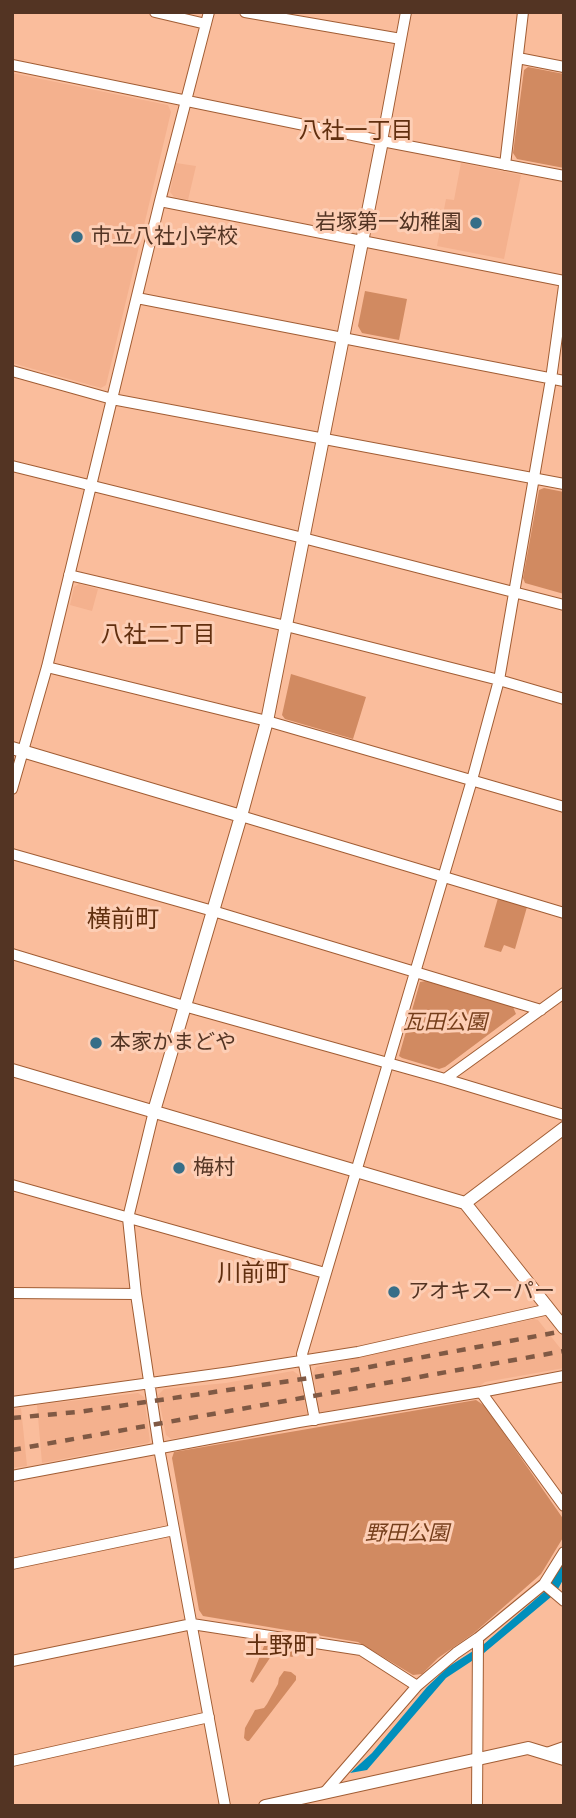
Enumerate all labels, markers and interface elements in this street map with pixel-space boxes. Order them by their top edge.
district label: 八社一丁目 [299,117,413,145]
place label: 岩塚第一幼稚園 [315,210,462,236]
marker: 岩塚第一幼稚園 [468,215,484,231]
place label: 市立八社小学校 [91,224,238,250]
marker: 市立八社小学校 [69,229,85,245]
district label: 八社二丁目 [101,621,215,649]
district label: 横前町 [87,906,159,934]
park label: 瓦田公園 [403,1010,487,1036]
place label: 本家かまどや [110,1030,236,1056]
marker: 本家かまどや [88,1035,104,1051]
place label: 梅村 [193,1155,235,1181]
marker: 梅村 [171,1160,187,1176]
district label: 川前町 [217,1260,289,1288]
place label: アオキスーパー [408,1279,555,1305]
marker: アオキスーパー [386,1284,402,1300]
park label: 野田公園 [365,1521,449,1547]
district label: 土野町 [245,1633,317,1661]

